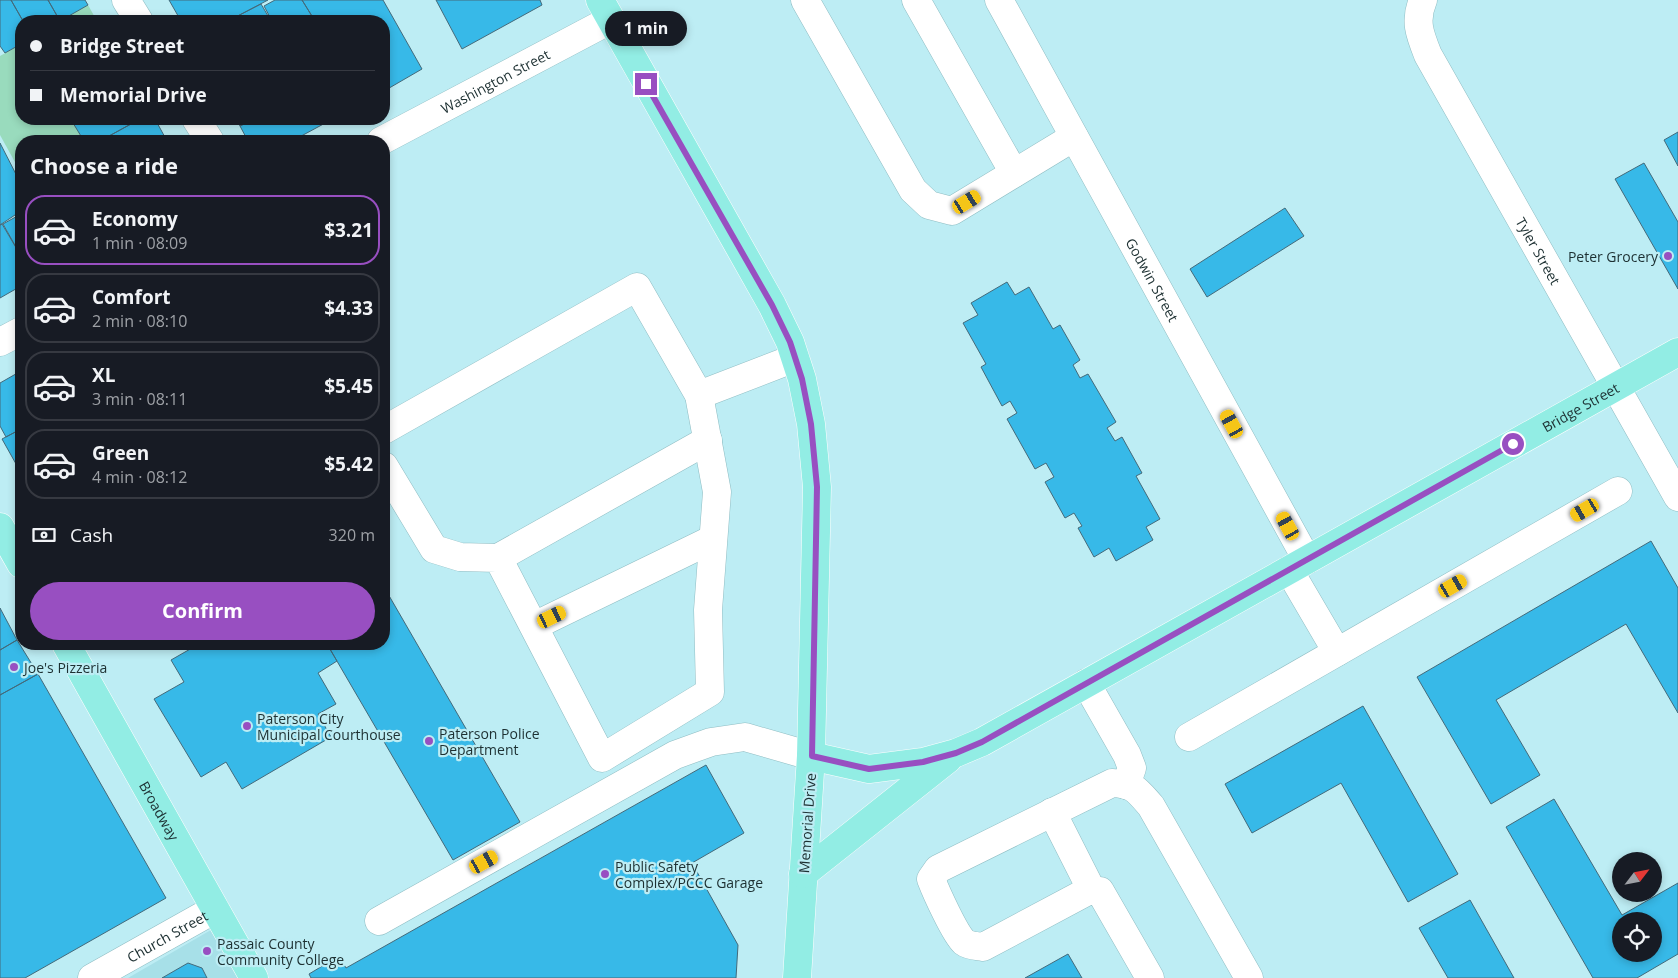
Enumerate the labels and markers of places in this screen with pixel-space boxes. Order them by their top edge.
place label: Peter Grocery [1568,247,1659,266]
marker: Peter Grocery [1662,250,1674,262]
place label: Joe's Pizzeria [22,658,107,677]
marker: Joe's Pizzeria [8,661,20,673]
place label: Paterson City Municipal Courthouse [257,709,401,744]
marker: Paterson City Municipal Courthouse [241,720,253,732]
place label: Paterson Police Department [439,724,540,759]
marker: Paterson Police Department [423,735,435,747]
place label: Public Safety Complex/PCCC Garage [615,857,763,892]
marker: Public Safety Complex/PCCC Garage [599,868,611,880]
place label: Passaic County Community College [217,934,344,969]
marker: Passaic County Community College [201,945,213,957]

